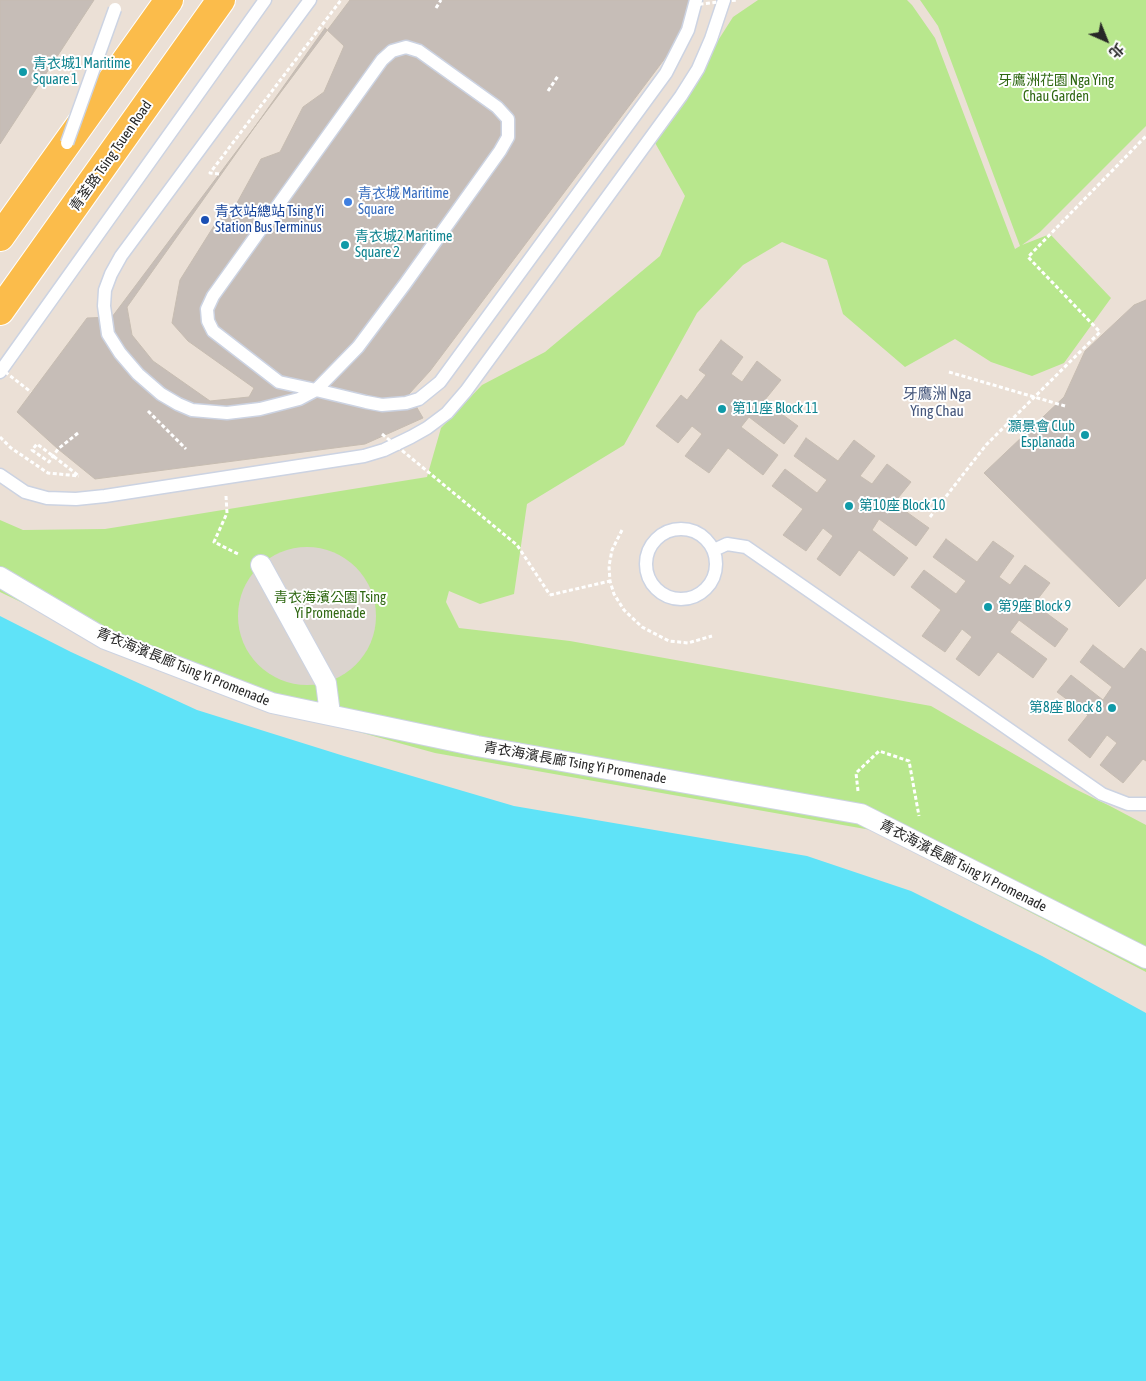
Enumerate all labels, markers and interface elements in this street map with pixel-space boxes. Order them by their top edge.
north arrow [1081,15,1131,65]
text: 北 [1106,40,1127,61]
place label: 青衣城1 Maritime Square 1 [33,56,130,88]
marker: 青衣城1 Maritime Square 1 [17,66,29,78]
park label: 牙鷹洲花園 Nga Ying Chau Garden [998,73,1114,105]
street label: 青荃路 Tsing Tsuen Road [67,98,155,214]
place label: 青衣城 Maritime Square [358,186,449,218]
marker: 青衣城 Maritime Square [342,196,354,208]
place label: 青衣站總站 Tsing Yi Station Bus Terminus [215,204,324,236]
marker: 青衣站總站 Tsing Yi Station Bus Terminus [199,214,211,226]
place label: 青衣城2 Maritime Square 2 [355,229,452,262]
marker: 青衣城2 Maritime Square 2 [339,239,351,251]
district label: 牙鷹洲 Nga Ying Chau [902,385,972,420]
place label: 第11座 Block 11 [732,401,818,417]
marker: 第11座 Block 11 [716,403,728,415]
place label: 灝景會 Club Esplanada [1008,419,1075,452]
marker: 灝景會 Club Esplanada [1079,429,1091,441]
place label: 第10座 Block 10 [859,498,945,514]
marker: 第10座 Block 10 [843,500,855,512]
park label: 青衣海濱公園 Tsing Yi Promenade [274,590,386,622]
place label: 第9座 Block 9 [998,599,1071,615]
marker: 第9座 Block 9 [982,601,994,613]
street label: 青衣海濱長廊 Tsing Yi Promenade [94,624,272,710]
place label: 第8座 Block 8 [1029,700,1102,716]
marker: 第8座 Block 8 [1106,702,1118,714]
street label: 青衣海濱長廊 Tsing Yi Promenade [482,739,668,787]
street label: 青衣海濱長廊 Tsing Yi Promenade [877,816,1049,916]

